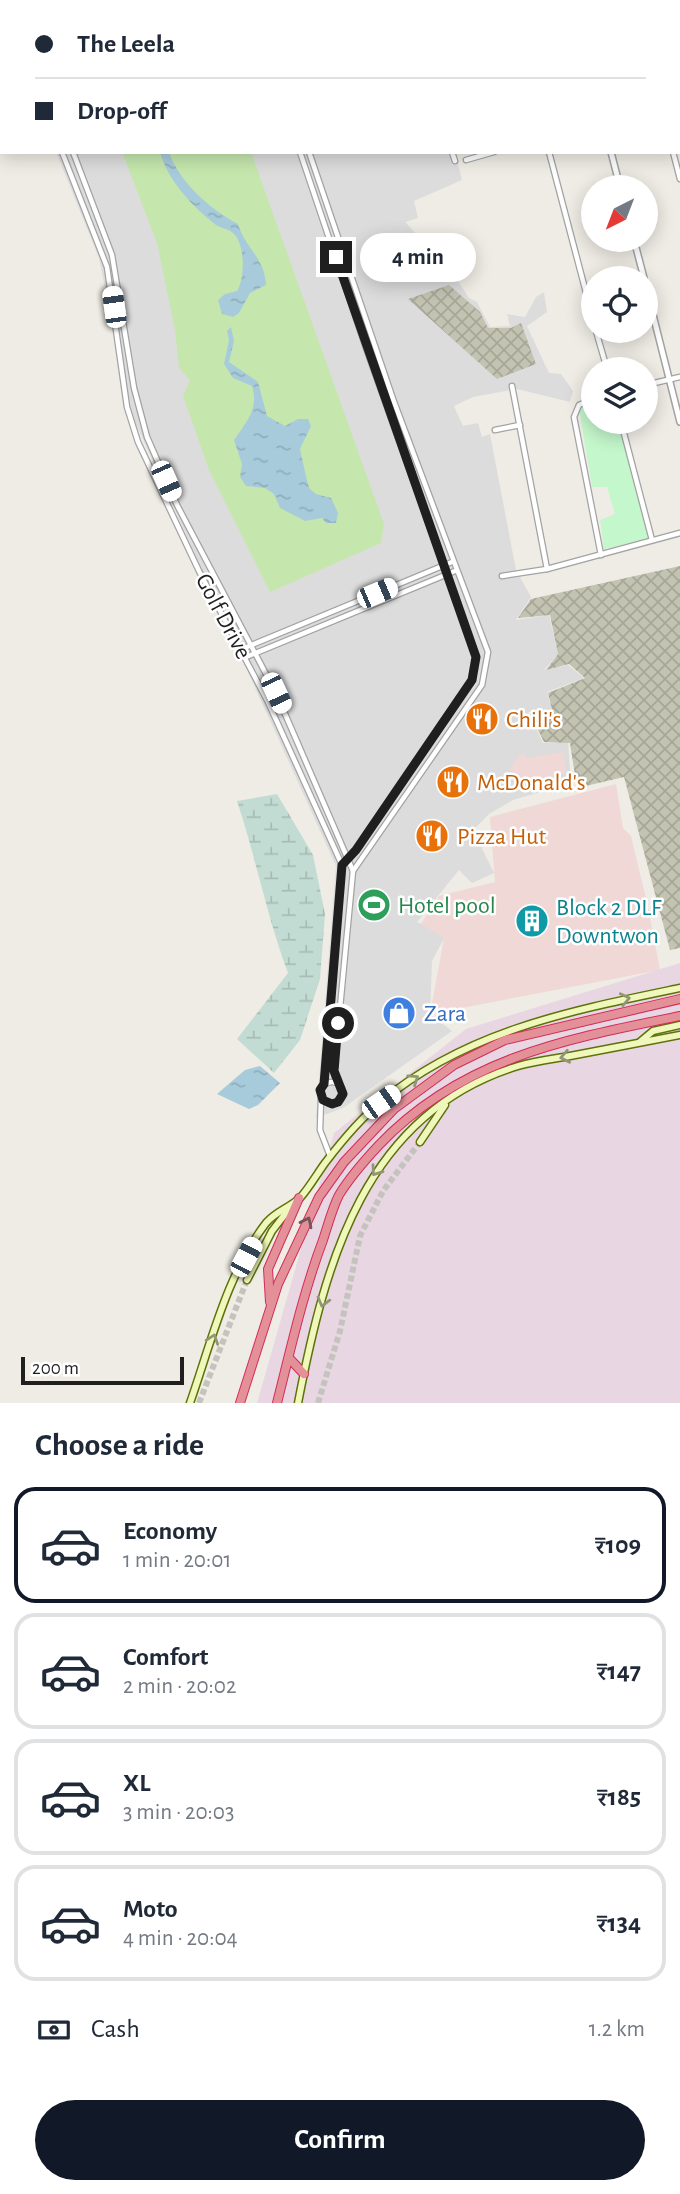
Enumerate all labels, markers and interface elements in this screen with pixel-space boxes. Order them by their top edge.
text: The Leela [77,31,175,57]
text: Drop-off [77,98,166,124]
north arrow [581,175,658,252]
map controls [581,175,658,434]
callout: 4 min [360,232,476,282]
route end [320,241,352,273]
text: 4 min [392,246,444,269]
button: locate [581,266,658,343]
car [101,285,128,329]
button: layers [581,357,658,434]
car [148,458,185,504]
street label: Golf Drive [191,570,255,663]
car [354,575,401,611]
car [258,670,295,716]
restaurant icon: Chili's [463,700,501,738]
place label: Chili's [506,708,561,732]
restaurant icon: McDonald's [434,763,472,801]
place label: McDonald's [477,771,586,795]
restaurant icon: Pizza Hut [413,817,451,855]
place label: Pizza Hut [457,825,547,849]
sports icon: Hotel pool [355,886,393,924]
place label: Hotel pool [398,894,496,918]
place label: Block 2 DLF Downtwon [556,896,662,948]
building icon: Block 2 DLF Downtwon [513,902,551,940]
one-way arrow [619,993,631,1008]
shop icon: Zara [380,994,418,1032]
place label: Zara [424,1002,466,1026]
route start [322,1007,354,1039]
one-way arrow [559,1049,571,1064]
one-way arrow [406,1075,419,1087]
car [358,1081,405,1123]
one-way arrow [372,1163,384,1176]
one-way arrow [299,1217,313,1229]
car [227,1234,266,1280]
one-way arrow [317,1295,332,1307]
one-way arrow [205,1333,219,1345]
scale bar [21,1354,184,1386]
text: 200 m [32,1359,79,1378]
text: Choose a ride [35,1429,204,1461]
icon: car [39,1514,102,1577]
text: Economy [123,1518,217,1544]
text: ₹109 [595,1532,641,1558]
text: 1 min · 20:01 [123,1549,231,1572]
icon: car [39,1640,102,1703]
text: Comfort [123,1644,208,1670]
text: ₹147 [596,1658,641,1684]
text: 2 min · 20:02 [123,1675,236,1698]
icon: car [39,1766,102,1829]
text: XL [123,1770,150,1796]
text: ₹185 [597,1784,641,1810]
text: 3 min · 20:03 [123,1801,234,1824]
icon: car [39,1892,102,1955]
text: Moto [123,1896,178,1922]
text: ₹134 [596,1910,641,1936]
text: 4 min · 20:04 [123,1927,238,1950]
icon: cash [35,2011,73,2049]
text: Cash [91,2016,140,2042]
text: 1.2 km [589,2018,645,2041]
button: Confirm [35,2100,645,2180]

